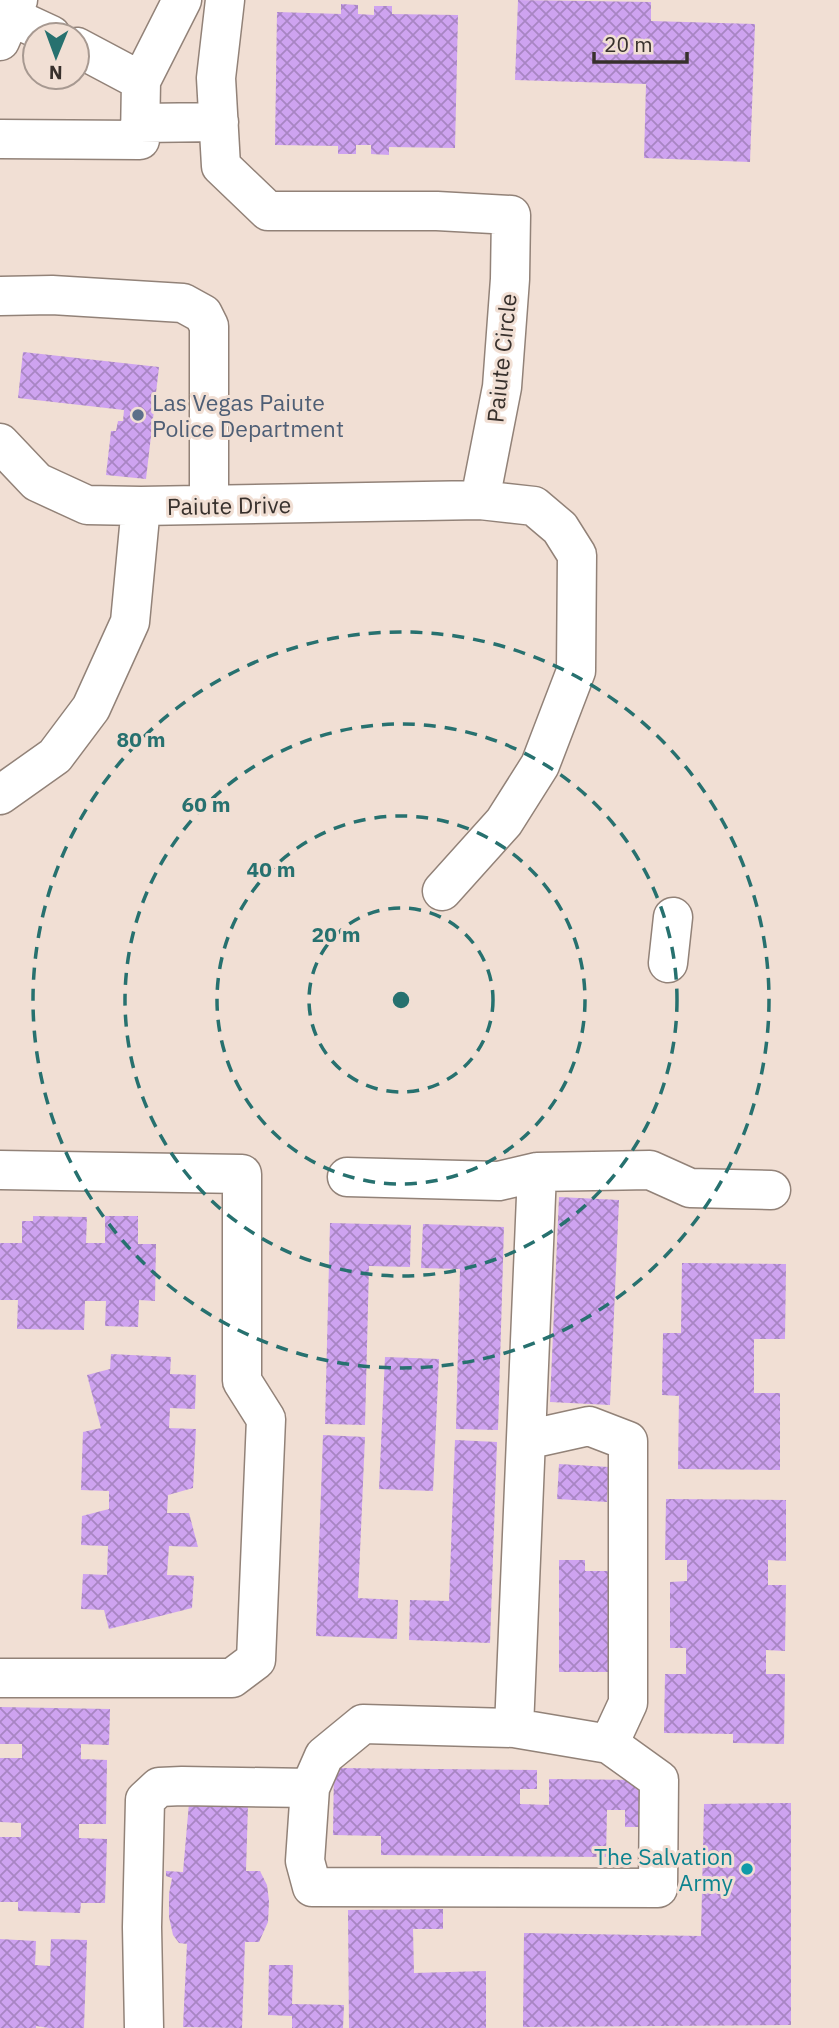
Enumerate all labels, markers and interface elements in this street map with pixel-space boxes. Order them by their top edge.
north arrow [21,21,91,91]
scale bar [594,21,687,65]
text: 20 m [604,30,653,58]
text: N [49,61,63,85]
street label: Paiute Circle [479,292,523,424]
place label: Las Vegas Paiute Police Department [152,387,344,443]
marker: Las Vegas Paiute Police Department [130,407,146,423]
street label: Paiute Drive [167,489,291,521]
text: 80 m [117,725,165,753]
text: 60 m [182,790,230,818]
text: 40 m [247,855,295,883]
text: 20 m [312,920,360,948]
centre of rings [389,988,413,1012]
place label: The Salvation Army [594,1841,734,1897]
marker: The Salvation Army [739,1861,755,1877]

